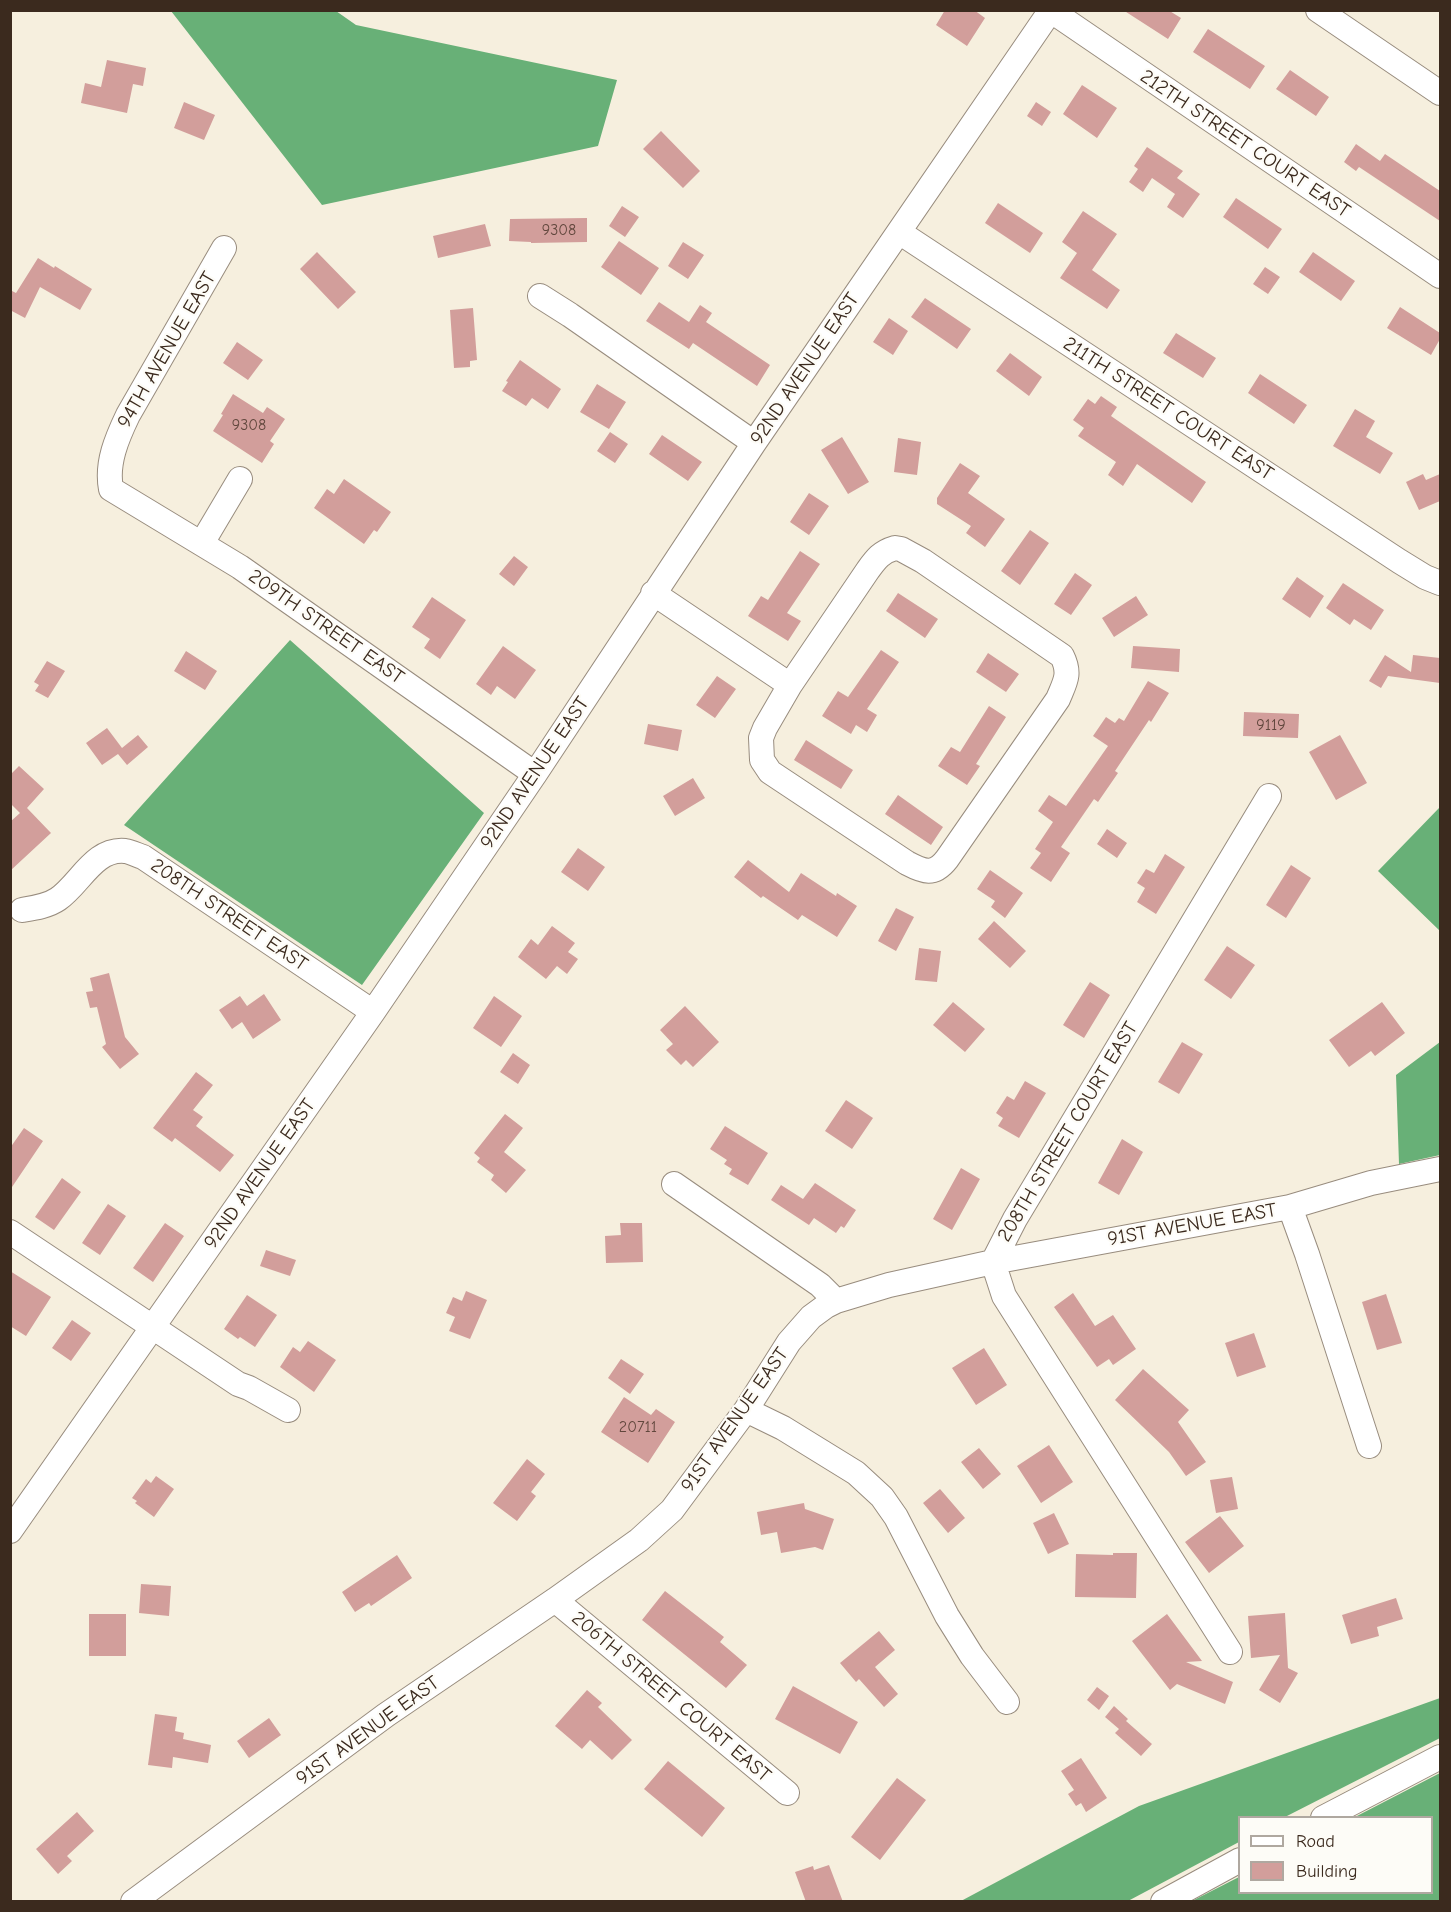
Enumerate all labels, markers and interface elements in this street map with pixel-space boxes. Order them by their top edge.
street label: 212TH STREET COURT EAST [1135,65,1355,223]
house number: 9308 [542,220,576,240]
street label: 94TH AVENUE EAST [113,268,221,432]
street label: 92ND AVENUE EAST [745,289,865,449]
street label: 211TH STREET COURT EAST [1058,332,1278,486]
house number: 9308 [232,415,266,435]
street label: 209TH STREET EAST [243,564,409,690]
street label: 92ND AVENUE EAST [475,693,595,853]
house number: 9119 [1256,715,1286,735]
street label: 208TH STREET EAST [146,854,312,976]
street label: 208TH STREET COURT EAST [993,1018,1143,1246]
street label: 92ND AVENUE EAST [199,1094,321,1254]
street label: 91ST AVENUE EAST [1106,1198,1278,1252]
street label: 91ST AVENUE EAST [676,1343,794,1497]
house number: 20711 [619,1417,657,1437]
street label: 206TH STREET COURT EAST [566,1607,776,1787]
street label: 91ST AVENUE EAST [292,1671,444,1791]
legend [1238,1816,1433,1894]
text: Road [1296,1831,1335,1852]
text: Building [1296,1861,1358,1882]

